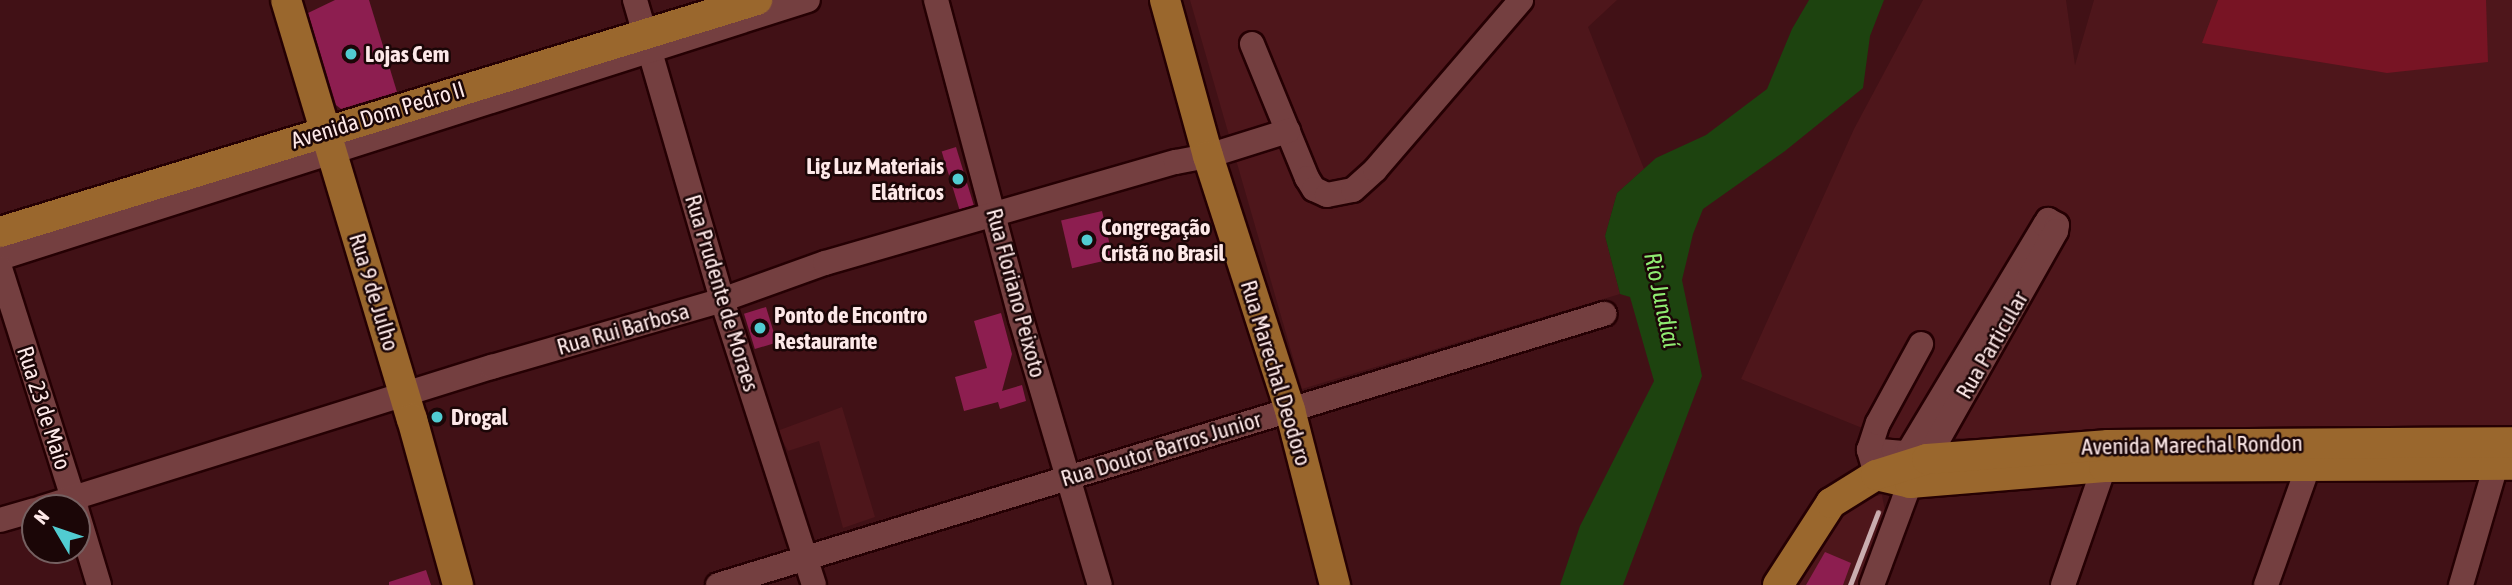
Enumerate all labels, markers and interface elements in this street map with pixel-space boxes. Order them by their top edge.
place label: Lojas Cem [365,40,449,68]
marker: Lojas Cem [343,46,359,62]
street label: Avenida Dom Pedro II [288,75,468,155]
place label: Lig Luz Materiais Elátricos [806,152,944,206]
marker: Lig Luz Materiais Elátricos [950,171,966,187]
street label: Rua Prudente de Moraes [679,191,765,395]
street label: Rua Floriano Peixoto [980,205,1052,381]
place label: Congregação Cristã no Brasil [1101,213,1225,267]
street label: Rua 9 de Julho [343,230,405,354]
marker: Congregação Cristã no Brasil [1079,232,1095,248]
water label: Rio Jundiaí [1638,250,1686,350]
street label: Rua Marechal Deodoro [1235,277,1317,469]
street label: Rua Particular [1950,286,2034,404]
street label: Rua Rui Barbosa [554,297,692,361]
place label: Ponto de Encontro Restaurante [774,301,928,355]
marker: Ponto de Encontro Restaurante [752,320,768,336]
street label: Rua 23 de Maio [11,343,77,473]
place label: Drogal [451,403,508,431]
street label: Rua Doutor Barros Junior [1057,405,1265,493]
marker: Drogal [429,409,445,425]
street label: Avenida Marechal Rondon [2081,429,2303,461]
north arrow [21,494,91,564]
text: N [29,506,53,528]

